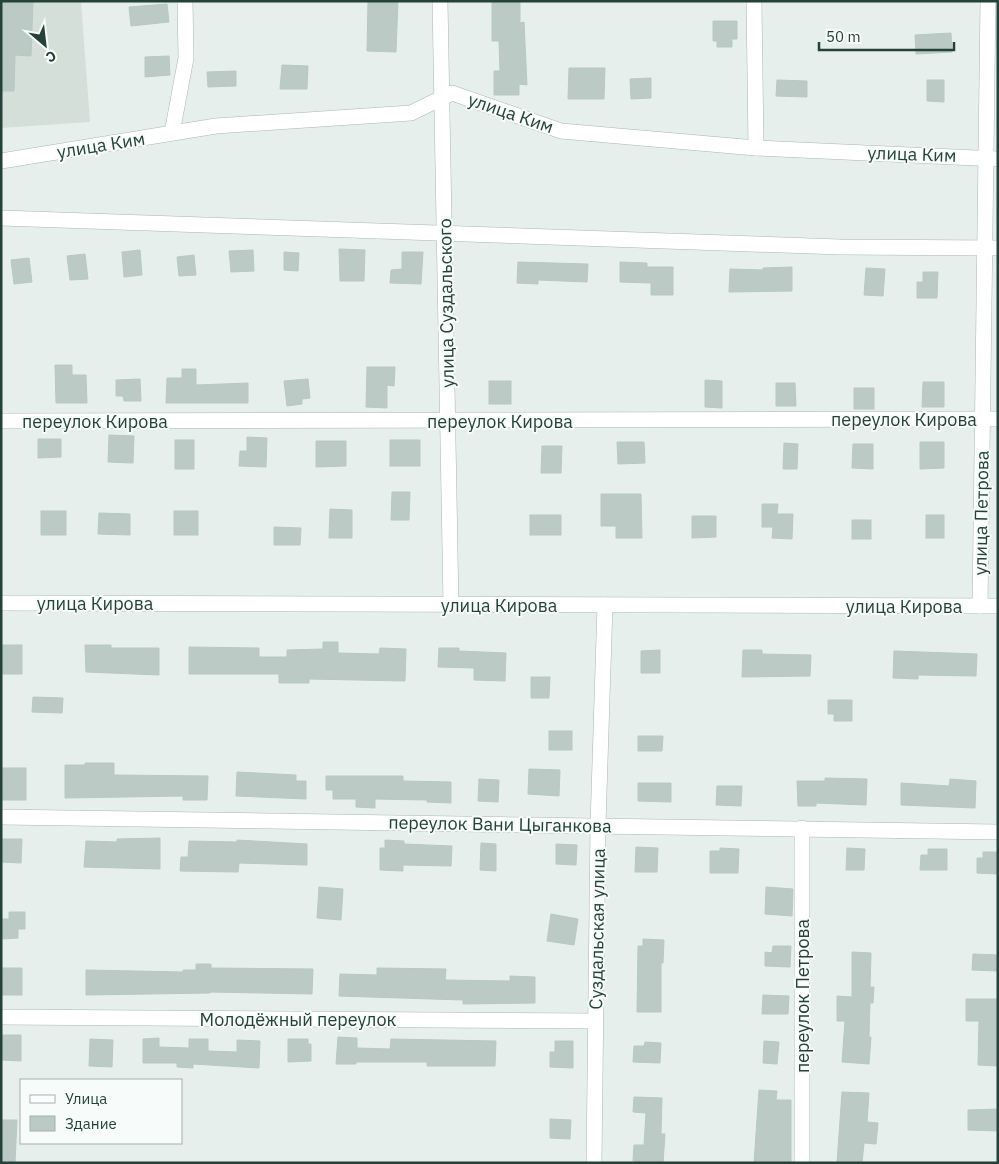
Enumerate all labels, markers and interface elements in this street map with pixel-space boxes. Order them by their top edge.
north arrow [20,20,70,70]
scale bar [819,20,954,52]
text: 50 m [826,27,861,46]
text: С [43,46,59,67]
street label: улица Ким [465,88,557,138]
street label: улица Ким [55,127,147,163]
street label: улица Ким [867,141,957,167]
street label: улица Суздальского [433,218,459,388]
street label: переулок Кирова [831,408,977,431]
street label: переулок Кирова [22,410,168,433]
street label: переулок Кирова [427,410,573,433]
street label: улица Петрова [968,450,994,576]
street label: улица Кирова [37,592,154,615]
street label: улица Кирова [441,594,558,617]
street label: улица Кирова [846,595,963,618]
street label: переулок Вани Цыганкова [388,811,612,837]
street label: Суздальская улица [584,848,610,1010]
street label: переулок Петрова [791,919,814,1073]
street label: Молодёжный переулок [200,1008,396,1031]
legend [20,1079,182,1144]
text: Улица [65,1089,107,1108]
text: Здание [65,1114,117,1133]

